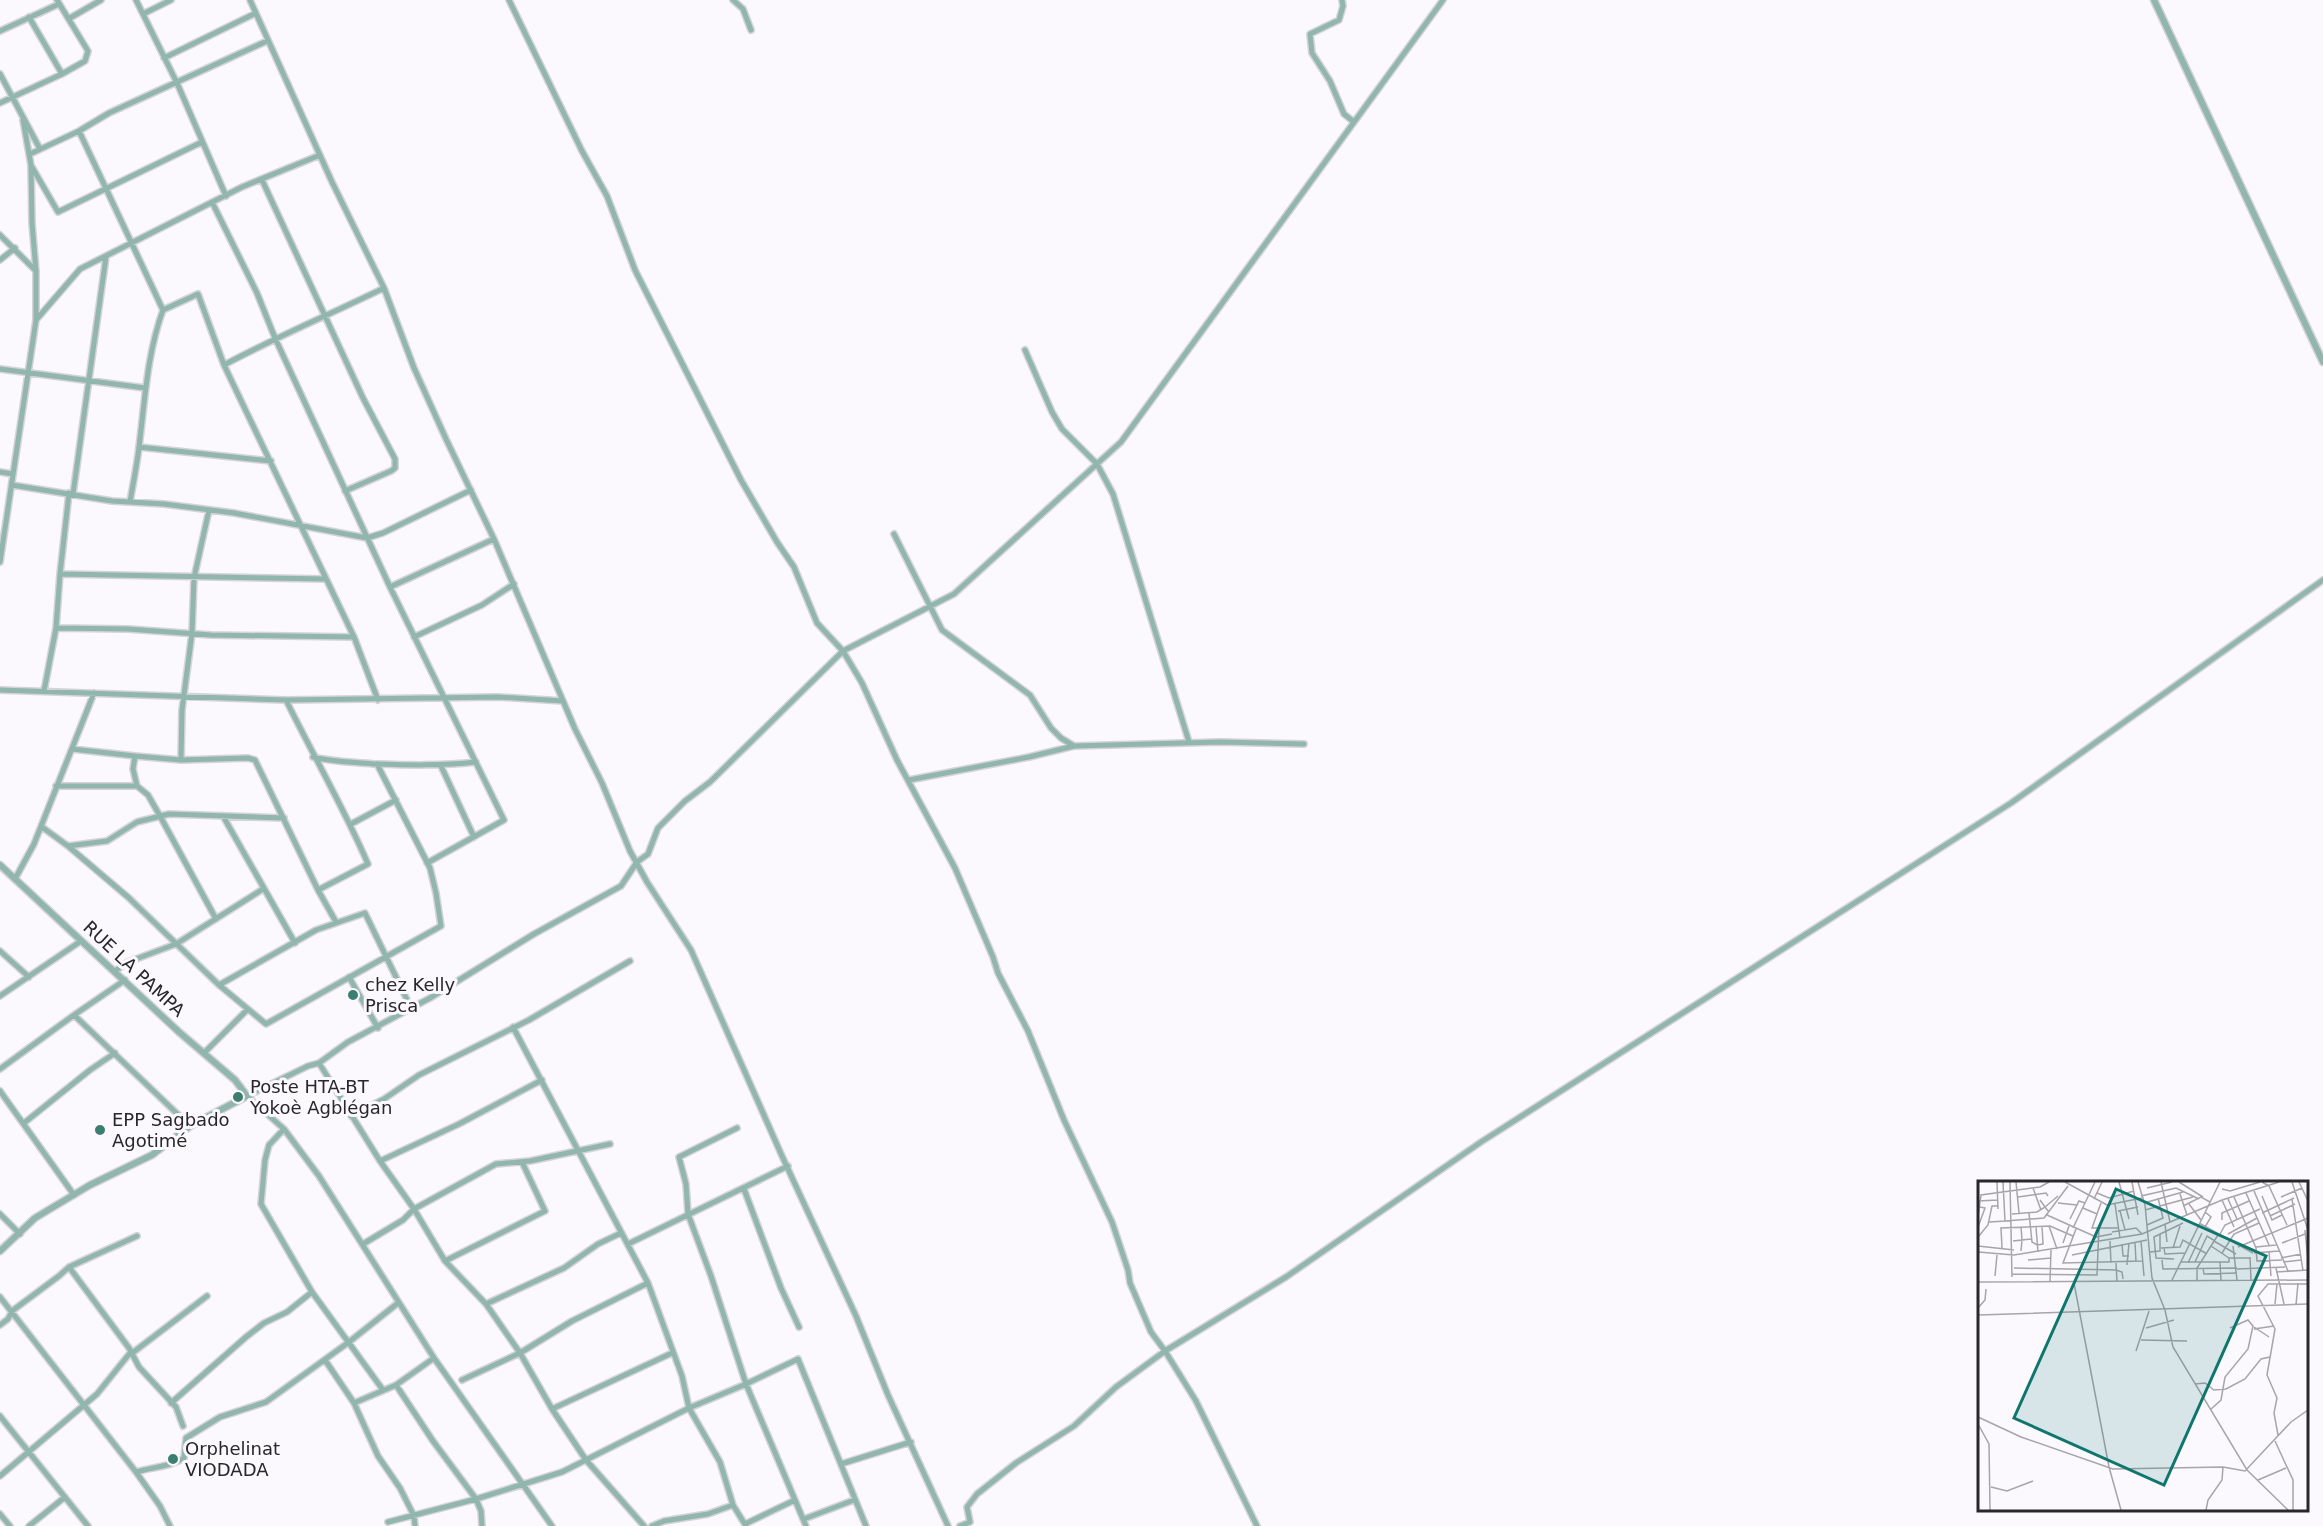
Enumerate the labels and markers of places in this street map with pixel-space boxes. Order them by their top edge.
place label: chez Kelly Prisca [365,974,456,1016]
marker: chez Kelly Prisca [346,988,360,1002]
place label: Poste HTA-BT Yokoè Agblégan [249,1076,392,1118]
marker: Poste HTA-BT Yokoè Agblégan [231,1090,245,1104]
place label: EPP Sagbado Agotimé [112,1109,230,1151]
marker: EPP Sagbado Agotimé [93,1123,107,1137]
place label: Orphelinat VIODADA [185,1438,280,1480]
marker: Orphelinat VIODADA [166,1452,180,1466]

